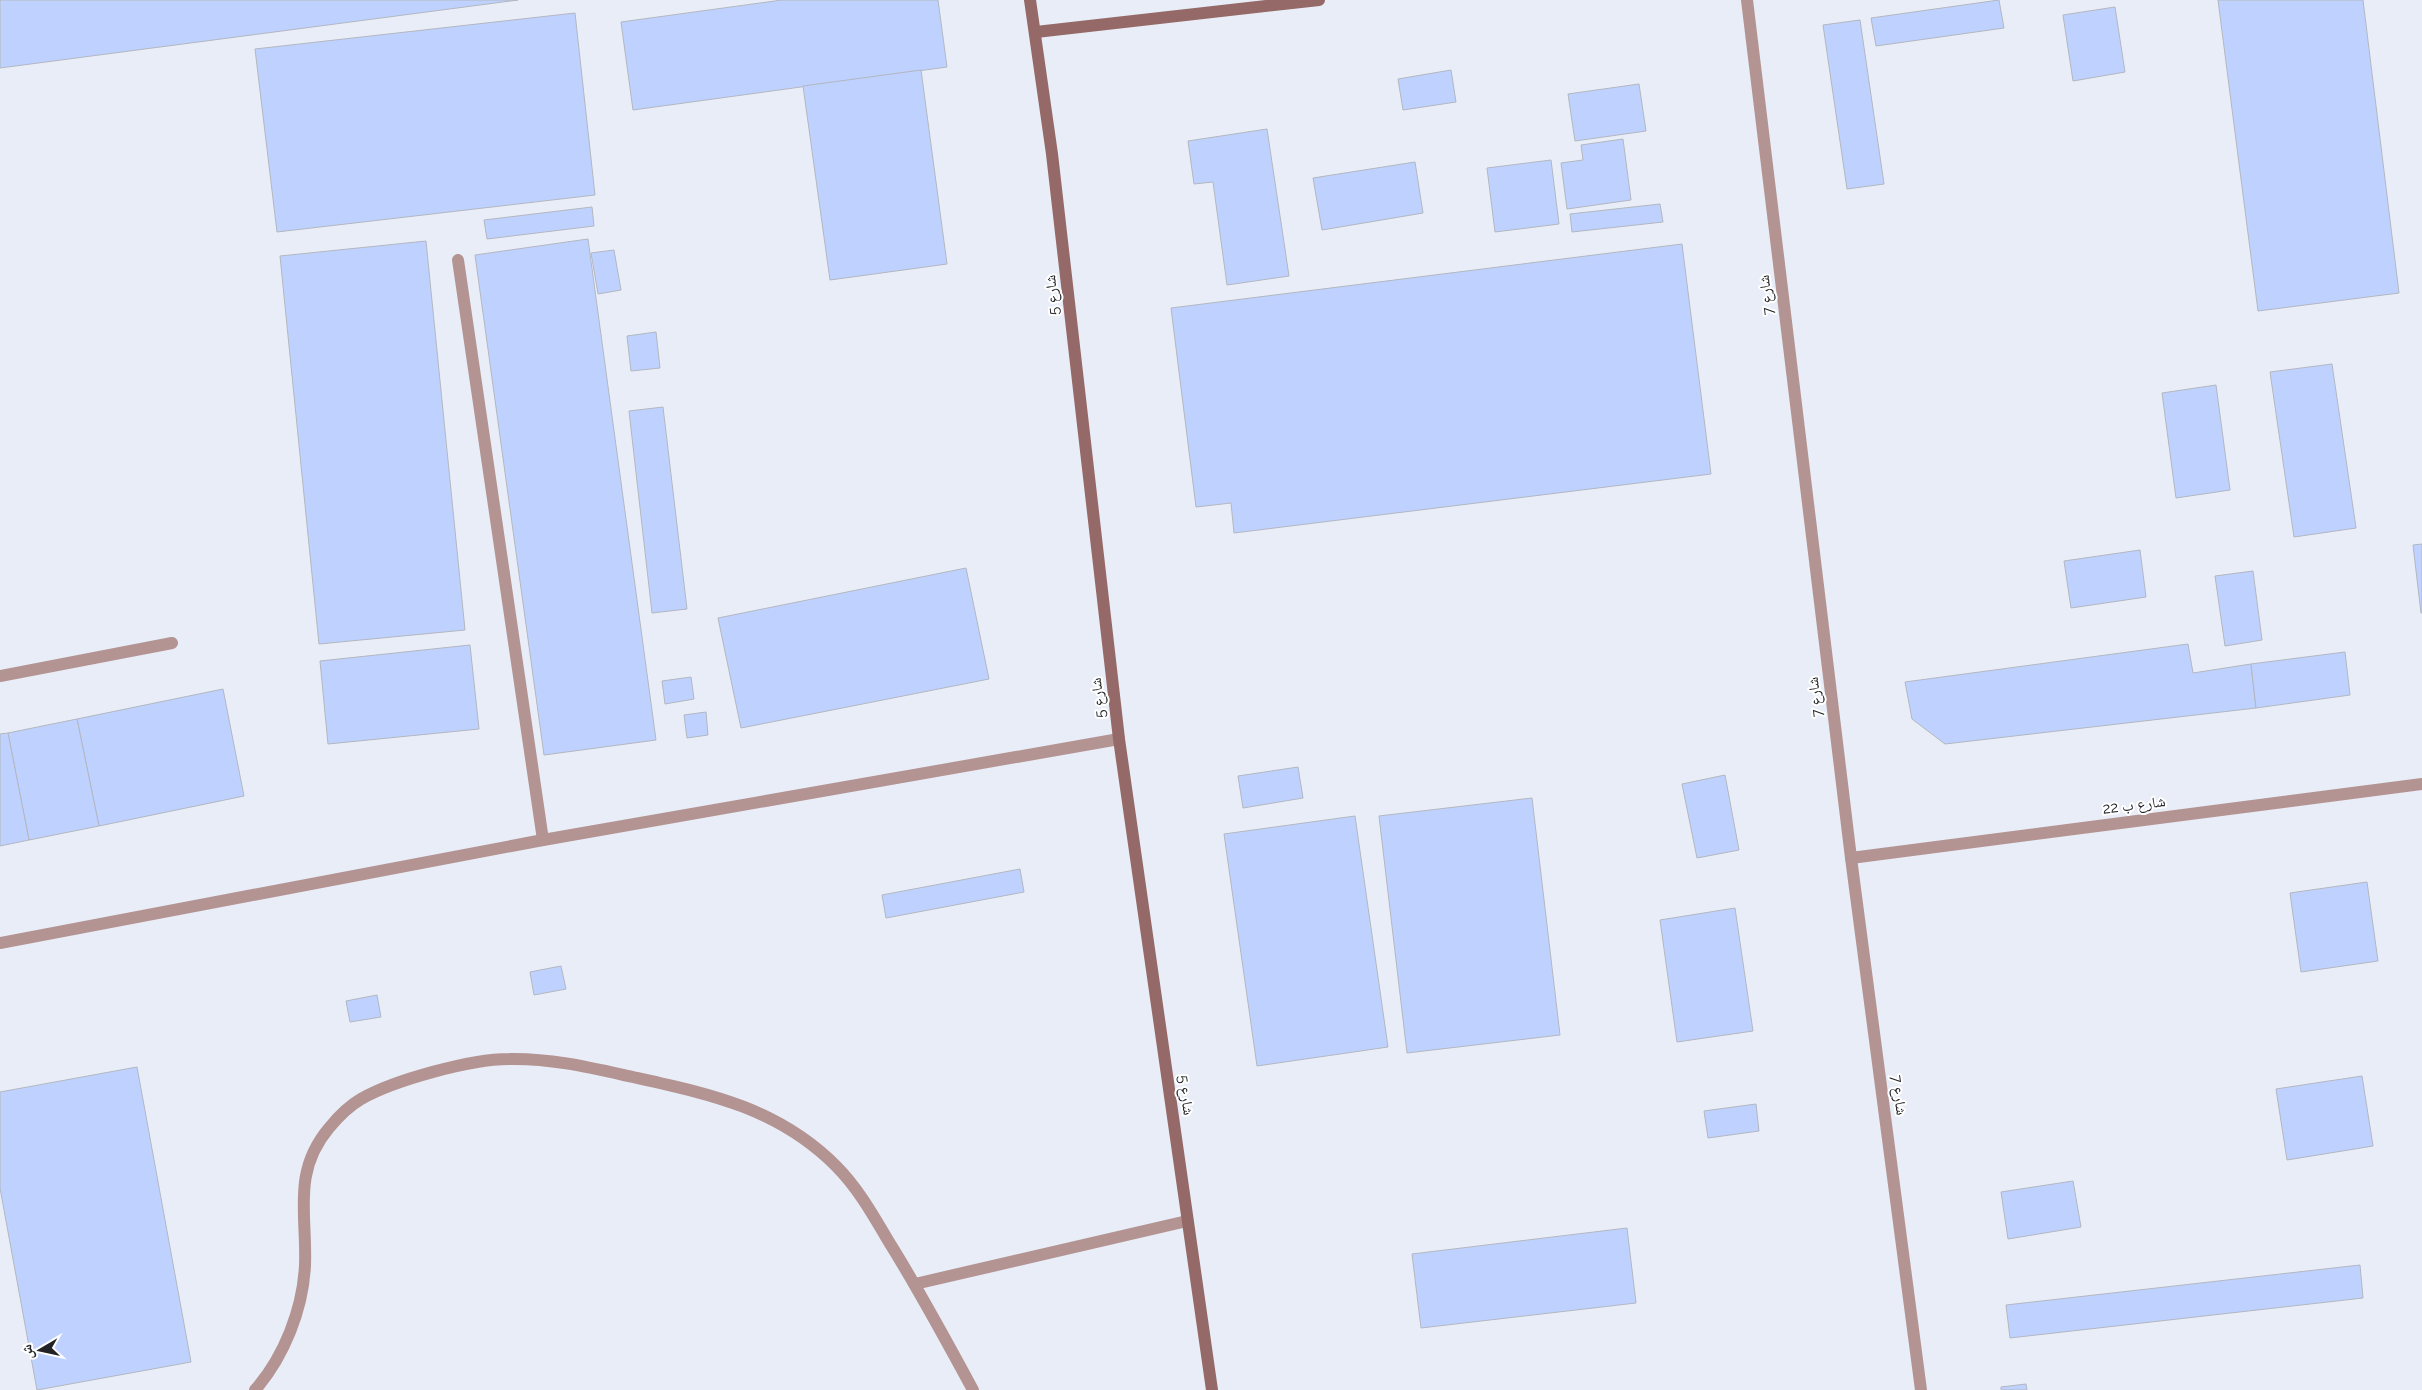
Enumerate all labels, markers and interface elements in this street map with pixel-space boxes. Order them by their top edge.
street label: شارع 5 [1041,274,1064,316]
street label: شارع 7 [1755,274,1778,316]
street label: شارع 7 [1804,676,1827,718]
street label: شارع 5 [1087,677,1110,719]
street label: شارع ب 22 [2101,792,2167,819]
street label: شارع 5 [1173,1074,1198,1117]
street label: شارع 7 [1886,1074,1911,1117]
north arrow [15,1325,65,1375]
text: ش [18,1343,37,1361]

